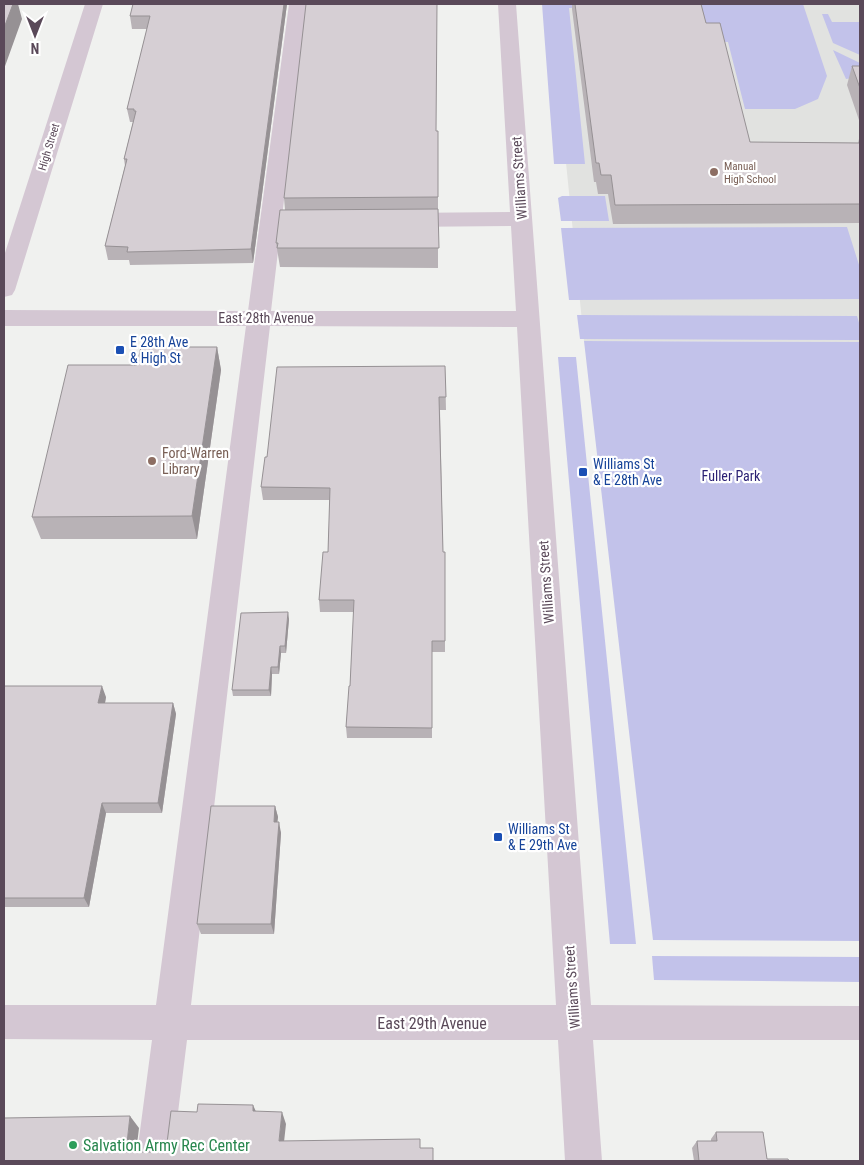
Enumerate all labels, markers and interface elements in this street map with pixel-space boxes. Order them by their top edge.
north arrow [10,10,60,60]
text: N [31,40,39,56]
street label: High Street [36,122,62,172]
street label: Williams Street [508,136,530,220]
place label: Manual High School [724,160,776,186]
marker: Manual High School [708,166,720,178]
street label: East 28th Avenue [218,310,314,326]
place label: E 28th Ave & High St [130,334,189,366]
marker: E 28th Ave & High St [114,344,126,356]
place label: Ford-Warren Library [162,445,229,477]
marker: Ford-Warren Library [146,455,158,467]
place label: Williams St & E 28th Ave [593,456,663,488]
marker: Williams St & E 28th Ave [577,466,589,478]
park label: Fuller Park [702,468,761,484]
street label: Williams Street [535,540,557,624]
place label: Williams St & E 29th Ave [508,821,578,853]
marker: Williams St & E 29th Ave [492,831,504,843]
street label: Williams Street [561,945,583,1029]
street label: East 29th Avenue [377,1014,487,1033]
place label: Salvation Army Rec Center [83,1136,250,1155]
marker: Salvation Army Rec Center [67,1139,79,1151]

